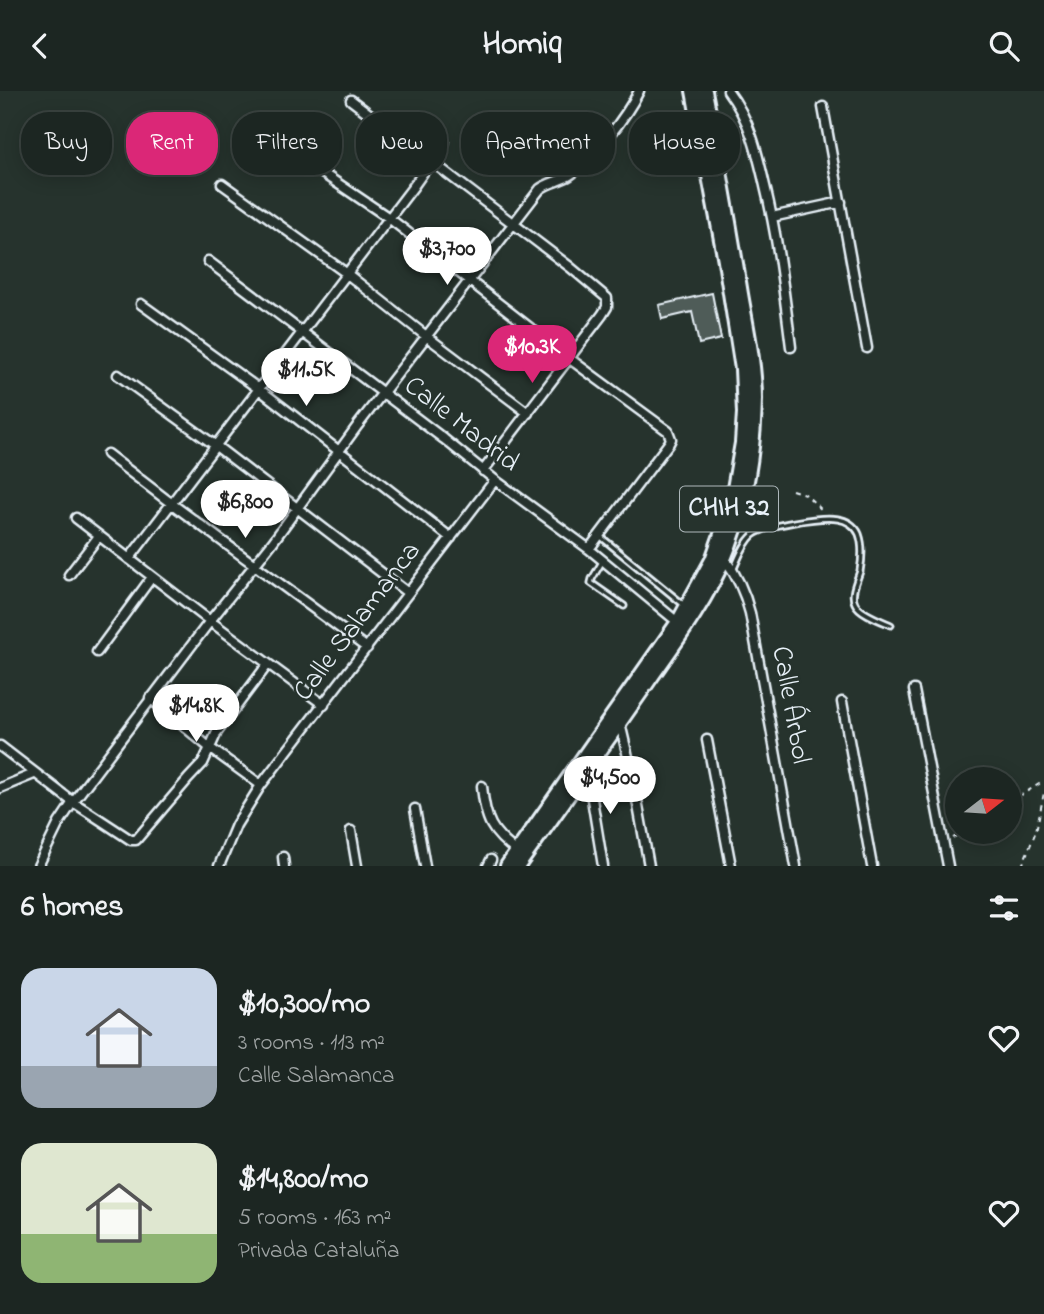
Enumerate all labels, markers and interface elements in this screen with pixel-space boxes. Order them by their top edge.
text: Homiq [482,22,562,69]
icon: back [21,27,59,65]
icon: search [985,27,1023,65]
chip: Buy [21,112,112,175]
chip: Rent [126,112,218,175]
chip: Filters [232,112,342,175]
chip: New [356,112,447,175]
chip: Apartment [461,112,615,175]
chip: House [629,112,740,175]
pin: $3,700 [390,227,504,287]
text: $3,700 [419,233,475,266]
pin: $10.3K [475,325,589,385]
text: $10.3K [504,331,560,364]
pin: $11.5K [249,349,363,408]
text: $11.5K [277,354,335,387]
street label: Calle Madrid [394,367,528,483]
pin: $6,800 [188,481,302,540]
text: $6,800 [217,486,273,519]
road number: CHIH 32 [680,487,778,531]
street label: Calle Salamanca [284,534,432,710]
street label: Calle Árbol [760,643,820,767]
pin: $14.8K [139,685,253,744]
text: $14.8K [168,690,224,723]
pin: $4,500 [553,757,667,816]
text: $4,500 [580,762,640,795]
north arrow [945,767,1022,843]
map controls [945,767,1022,844]
text: 6 homes [21,886,124,930]
icon: filters [985,889,1023,927]
text: $10,300/mo [238,983,370,1027]
icon: home [77,996,161,1080]
icon: heart [985,1019,1023,1057]
text: 3 rooms · 113 m² [238,1027,385,1060]
text: Calle Salamanca [238,1060,395,1093]
text: $14,800/mo [238,1158,369,1202]
icon: home [77,1171,161,1255]
icon: heart [985,1194,1023,1232]
text: 5 rooms · 163 m² [238,1202,391,1235]
text: Privada Cataluña [238,1235,400,1268]

